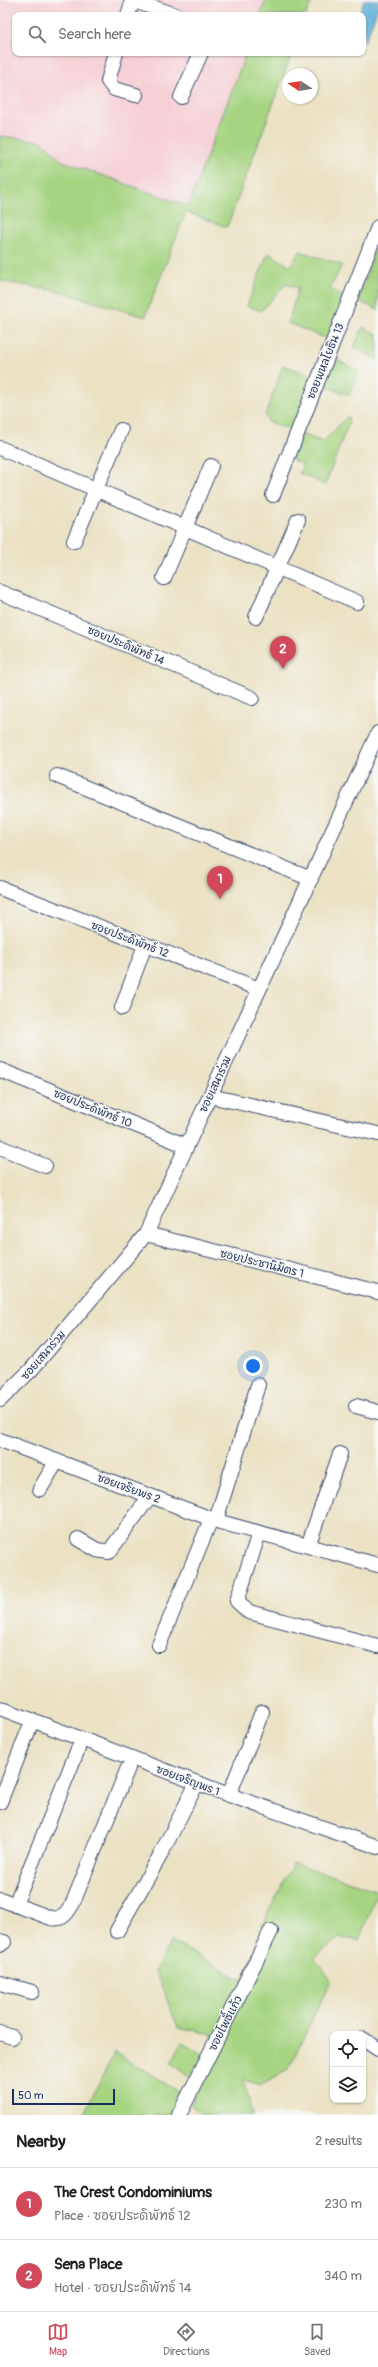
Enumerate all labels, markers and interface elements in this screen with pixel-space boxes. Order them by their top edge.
search box [12,12,366,56]
icon: search [26,23,48,45]
text: Search here [58,25,131,44]
north arrow [282,68,318,104]
street label: ซอยพหลโยธิน 13 [302,320,347,401]
street label: ซอยประดิพัทธ์ 14 [85,622,168,668]
pin: 2 [270,636,296,669]
pin: 1 [207,866,233,899]
street label: ซอยประดิพัทธ์ 12 [89,917,171,960]
street label: ซอยเสนาร่วม [195,1053,234,1115]
street label: ซอยประดิพัทธ์ 10 [52,1085,135,1130]
street label: ซอยประชานิมิตร 1 [219,1246,305,1280]
street label: ซอยเสนาร่วม [17,1327,68,1383]
your location [243,1356,263,1376]
street label: ซอยเจริยพร 2 [95,1470,163,1506]
street label: ซอยเจริญพร 1 [154,1761,222,1799]
street label: ซอยโพธิ์แก้ว [201,1991,245,2053]
map controls [330,2031,366,2103]
button: locate [330,2031,366,2067]
button: layers [330,2067,366,2103]
scale bar [12,2087,115,2106]
text: 50 m [18,2089,44,2102]
text: Nearby [16,2131,65,2152]
text: 2 results [315,2133,362,2149]
text: The Crest Condominiums [54,2183,212,2202]
text: 1 [26,2196,32,2212]
text: 230 m [325,2196,362,2212]
text: Place · ซอยประดิพัทธ์ 12 [54,2208,190,2224]
text: Sena Place [54,2255,122,2274]
text: 2 [25,2268,33,2284]
text: 340 m [324,2268,362,2284]
text: Hotel · ซอยประดิพัทธ์ 14 [54,2280,191,2296]
tab: Map [47,2321,69,2358]
tab: Directions [163,2321,210,2358]
tab: Saved [304,2321,331,2358]

